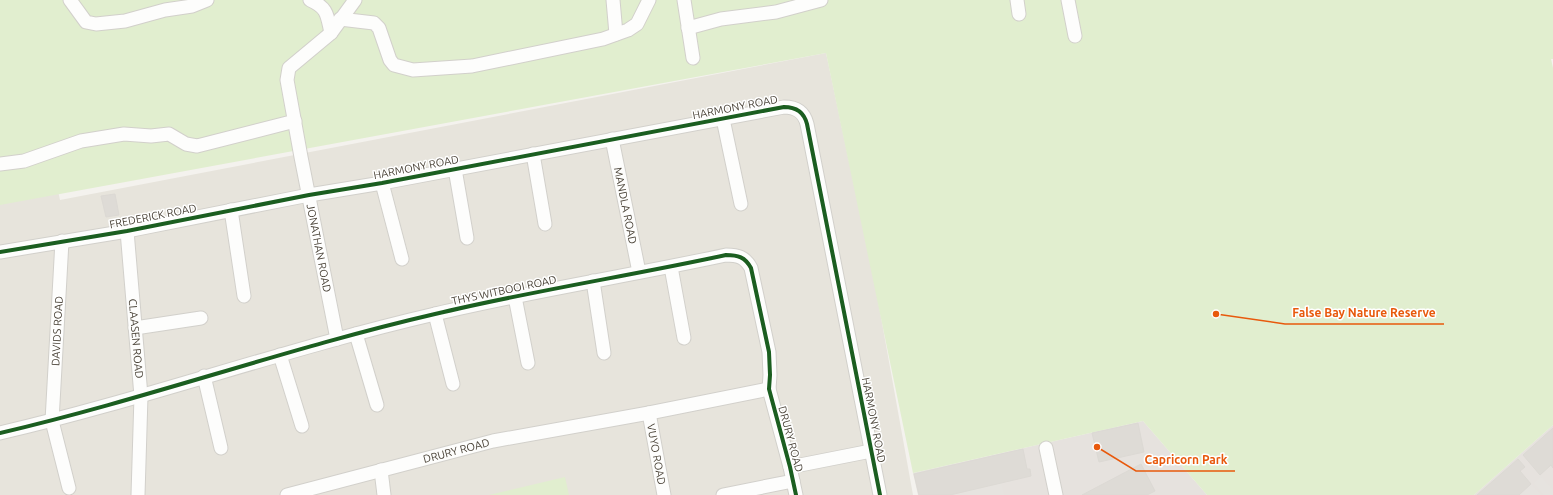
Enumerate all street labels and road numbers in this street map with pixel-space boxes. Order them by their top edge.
street label: HARMONY ROAD [691,93,779,121]
street label: HARMONY ROAD [372,153,460,181]
street label: MANDLA ROAD [612,166,639,245]
street label: FREDERICK ROAD [108,202,198,230]
street label: JONATHAN ROAD [305,203,334,293]
street label: THYS WITBOOI ROAD [450,273,558,307]
street label: DAVIDS ROAD [49,295,65,366]
street label: CLAASEN ROAD [127,298,146,379]
street label: HARMONY ROAD [860,376,888,464]
street label: DRURY ROAD [776,405,806,474]
street label: VUYO ROAD [645,423,668,486]
street label: DRURY ROAD [422,436,491,465]

